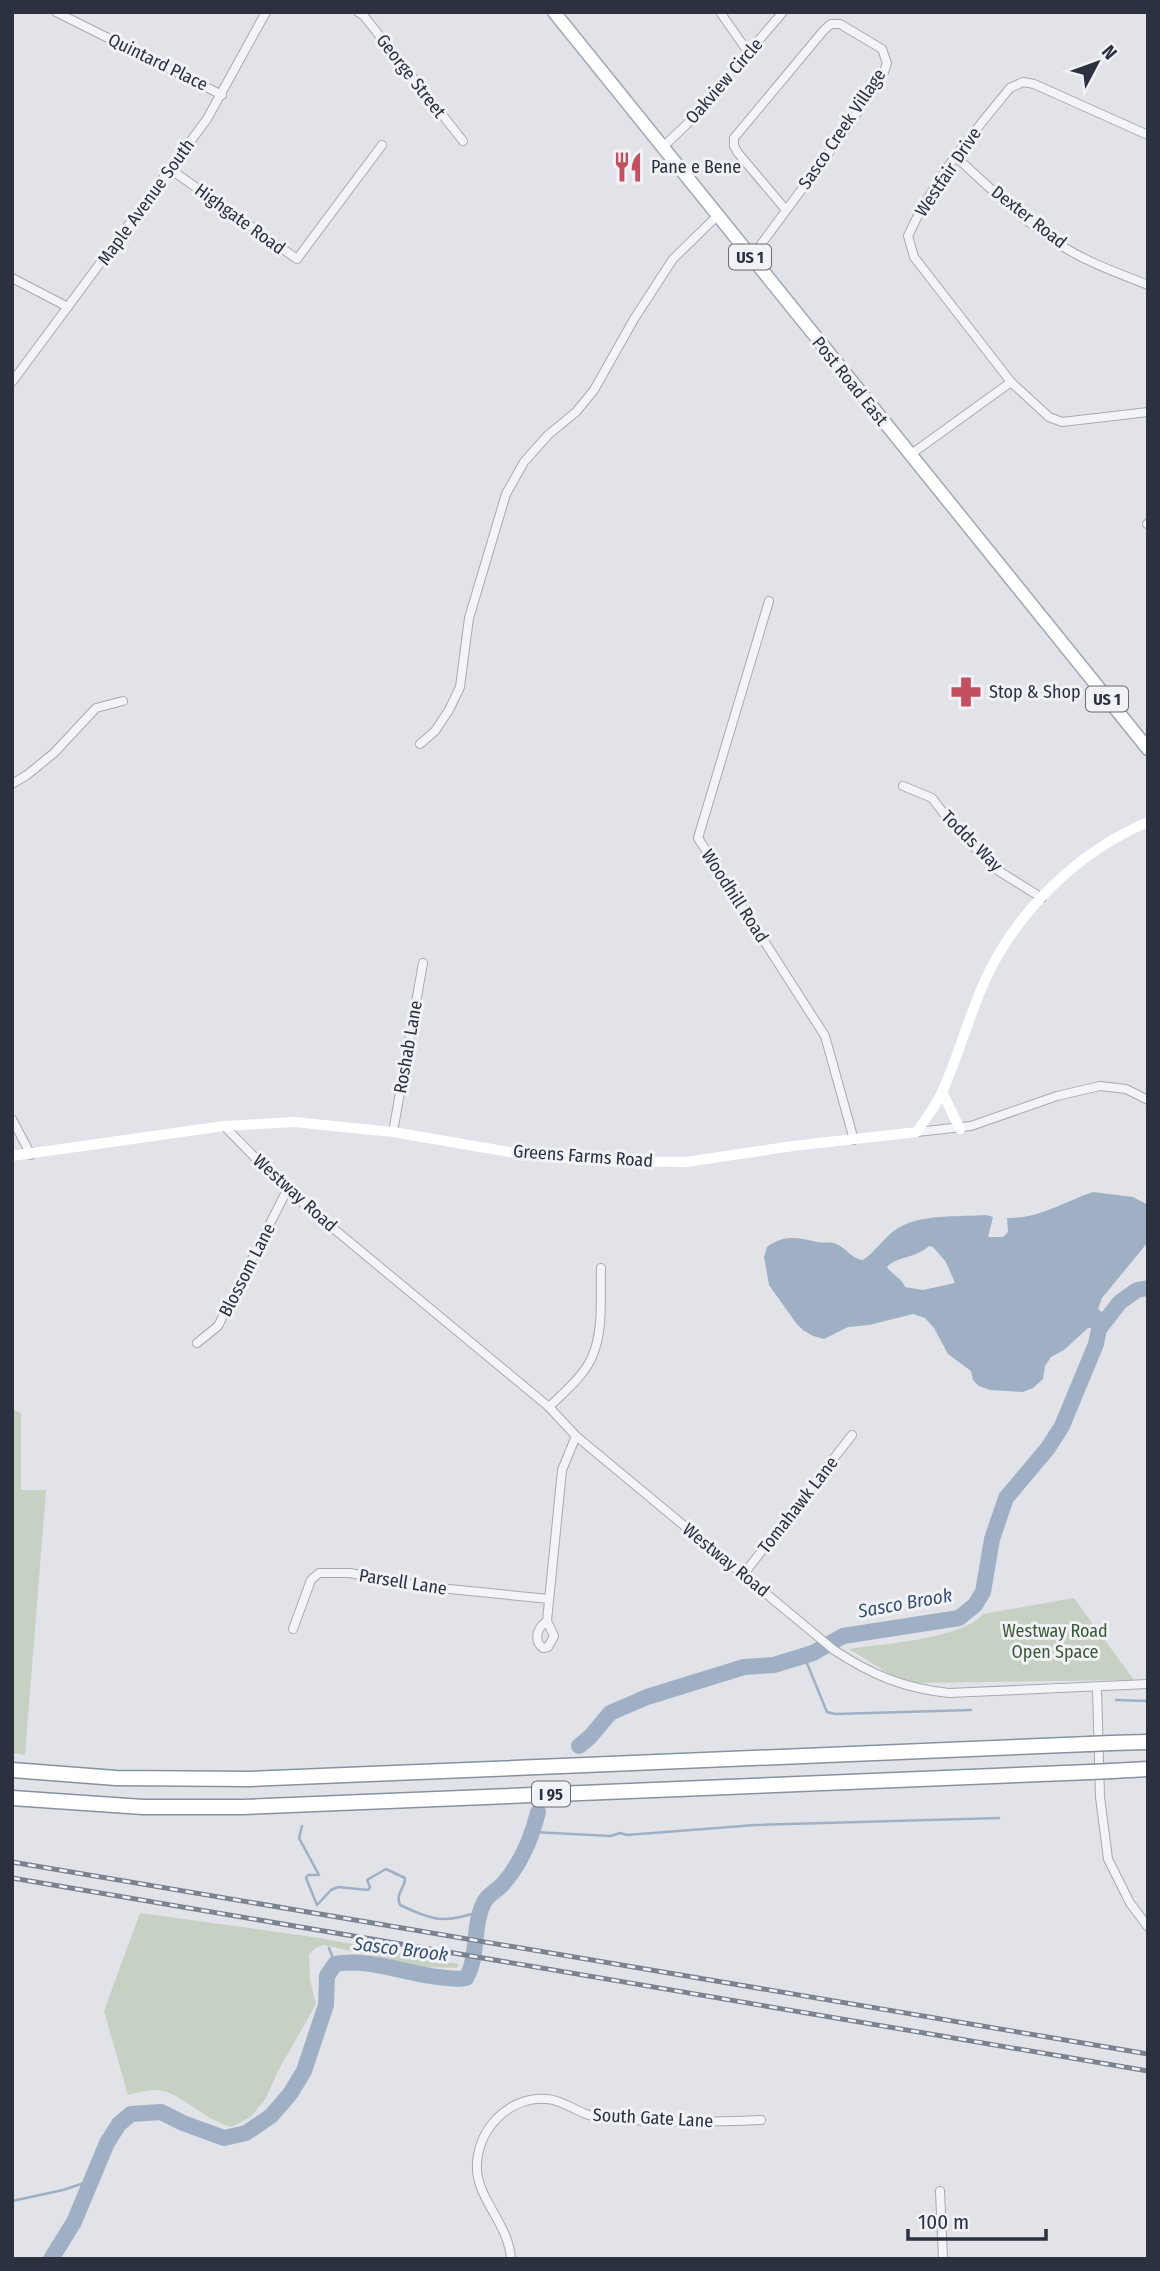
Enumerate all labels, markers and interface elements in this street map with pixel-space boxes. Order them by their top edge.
street label: Quintard Place [105,28,211,96]
north arrow [1062,28,1132,98]
street label: George Street [371,30,451,122]
street label: Oakview Circle [681,34,767,128]
text: N [1097,40,1122,64]
street label: Sasco Creek Village [794,65,890,193]
street label: Westfair Drive [910,123,986,221]
street label: Maple Avenue South [93,135,199,269]
restaurant icon: Pane e Bene [611,150,645,184]
place label: Pane e Bene [651,156,741,178]
street label: Highgate Road [190,179,290,259]
street label: Dexter Road [987,181,1071,253]
road number: US 1 [729,244,771,270]
street label: Post Road East [807,332,893,430]
pharmacy icon: Stop & Shop [949,675,983,709]
place label: Stop & Shop [989,681,1080,703]
road number: US 1 [1086,686,1128,712]
street label: Todds Way [937,806,1007,876]
street label: Woodhill Road [697,845,773,947]
street label: Roshab Lane [389,999,427,1095]
street label: Greens Farms Road [512,1140,654,1172]
street label: Westway Road [248,1150,342,1236]
street label: Blossom Lane [214,1220,280,1320]
street label: Tomahawk Lane [753,1452,843,1558]
street label: Westway Road [678,1518,774,1602]
street label: Parsell Lane [357,1564,449,1600]
water label: Sasco Brook [855,1583,954,1623]
park label: Westway Road Open Space [1002,1620,1108,1663]
road number: I 95 [532,1782,570,1806]
water label: Sasco Brook [351,1932,450,1966]
street label: South Gate Lane [592,2104,714,2132]
scale bar [908,2198,1046,2242]
text: 100 m [918,2209,969,2235]

